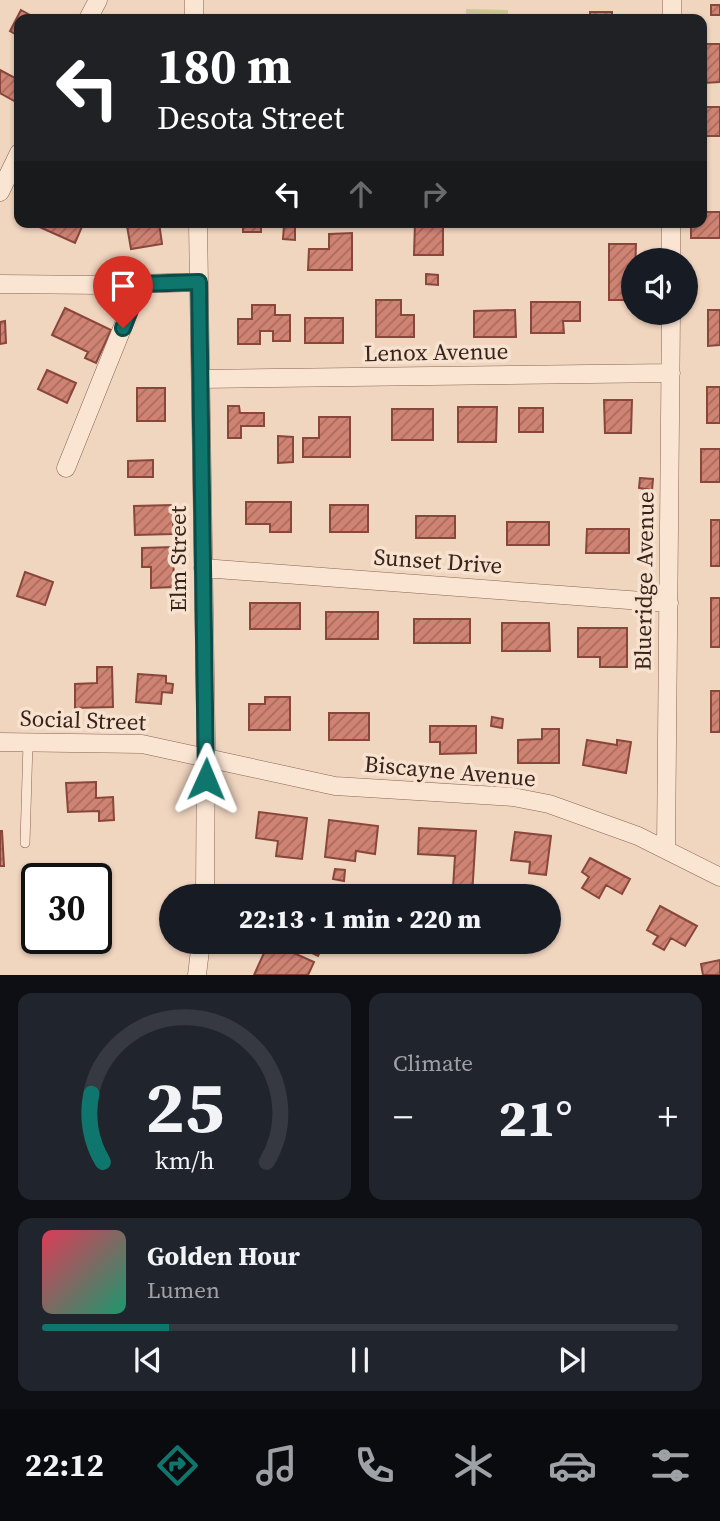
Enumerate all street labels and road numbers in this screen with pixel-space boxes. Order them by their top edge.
street label: Lenox Avenue [363,335,509,369]
street label: Blueridge Avenue [626,491,662,671]
street label: Elm Street [162,505,194,612]
street label: Sunset Drive [373,541,503,581]
street label: Social Street [20,702,147,738]
street label: Biscayne Avenue [363,748,537,794]

